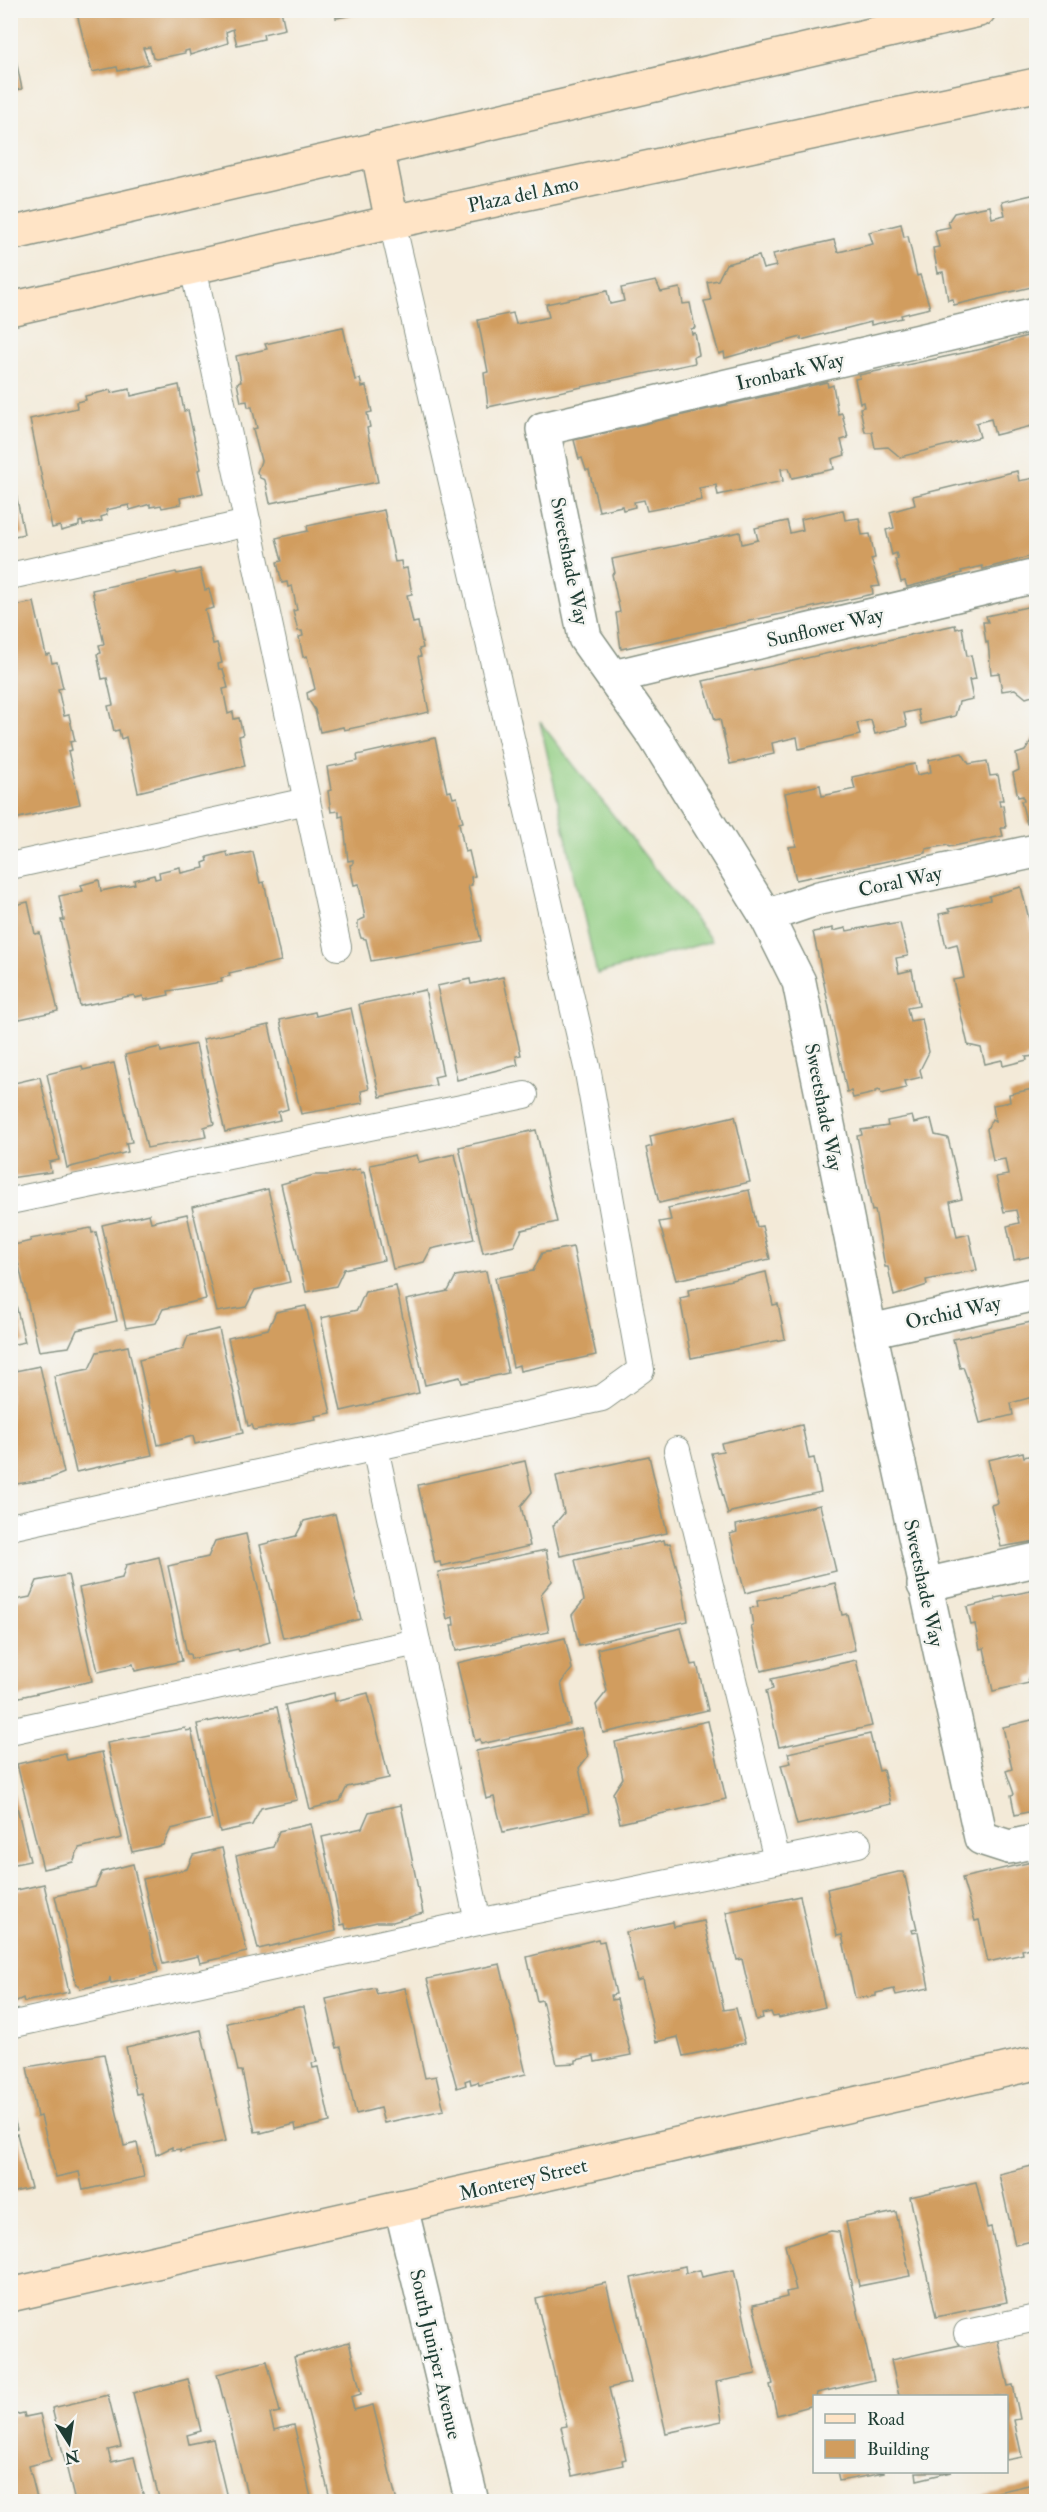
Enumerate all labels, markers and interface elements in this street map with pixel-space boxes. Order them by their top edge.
street label: Plaza del Amo [465,171,581,218]
street label: Ironbark Way [734,347,848,396]
street label: Sweetshade Way [545,495,594,628]
street label: Sunflower Way [764,602,887,653]
street label: Coral Way [856,860,945,903]
street label: Sweetshade Way [799,1041,848,1174]
street label: Orchid Way [903,1290,1004,1335]
street label: Sweetshade Way [898,1517,949,1650]
street label: Monterey Street [457,2153,590,2206]
street label: South Juniper Avenue [403,2267,467,2442]
legend [813,2395,1008,2473]
text: Road [867,2408,905,2431]
north arrow [39,2413,99,2473]
text: Building [867,2438,930,2461]
text: N [62,2445,82,2468]

